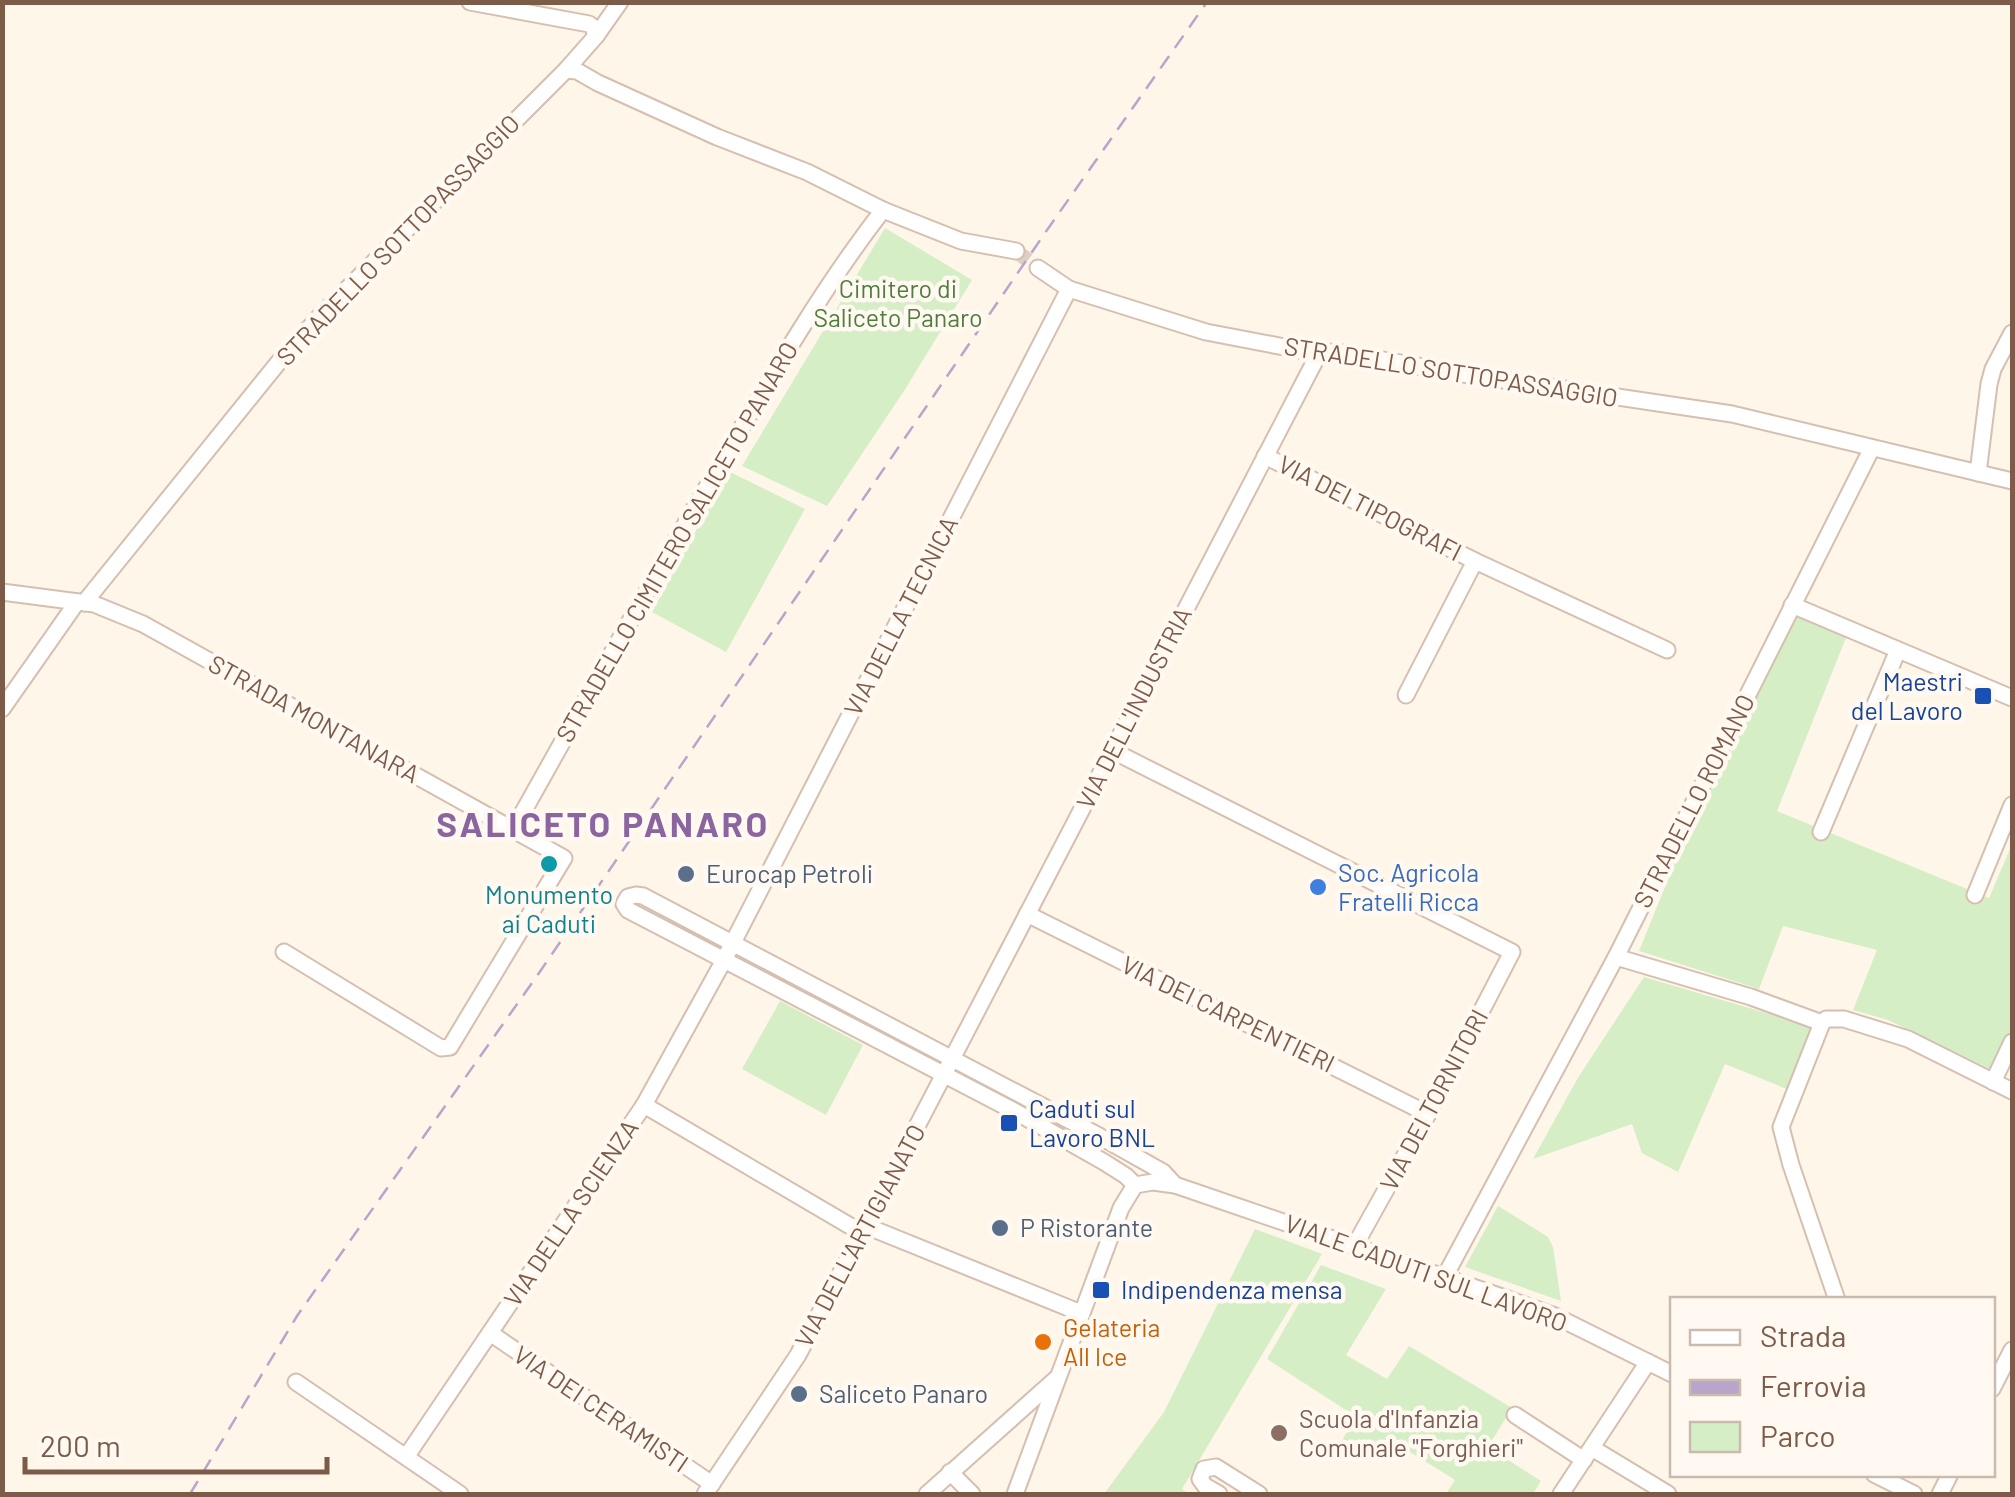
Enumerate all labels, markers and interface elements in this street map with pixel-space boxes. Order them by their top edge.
street label: STRADELLO SOTTOPASSAGGIO [269,108,525,371]
park label: Cimitero di Saliceto Panaro [813,273,983,332]
street label: STRADELLO SOTTOPASSAGGIO [1282,330,1620,412]
street label: STRADELLO CIMITERO SALICETO PANARO [549,336,803,747]
street label: VIA DEI TIPOGRAFI [1274,448,1467,566]
street label: VIA DELLA TECNICA [837,511,963,720]
street label: VIA DELL'INDUSTRIA [1069,602,1197,814]
street label: STRADA MONTANARA [204,648,425,789]
place label: Maestri del Lavoro [1851,666,1963,725]
marker: Maestri del Lavoro [1972,685,1994,707]
street label: STRADELLO ROMANO [1626,689,1760,912]
district label: SALICETO PANARO [436,802,770,844]
marker: Monumento ai Caduti [538,853,560,875]
place label: Soc. Agricola Fratelli Ricca [1338,857,1479,916]
place label: Eurocap Petroli [706,858,873,888]
marker: Eurocap Petroli [675,863,697,885]
marker: Soc. Agricola Fratelli Ricca [1307,876,1329,898]
place label: Monumento ai Caduti [485,879,613,938]
street label: VIA DEI CARPENTIERI [1117,948,1340,1078]
street label: VIA DEI TORNITORI [1373,1004,1494,1195]
place label: Caduti sul Lavoro BNL [1029,1093,1155,1152]
marker: Caduti sul Lavoro BNL [998,1112,1020,1134]
street label: VIA DELLA SCIENZA [497,1113,644,1312]
street label: VIA DELL'ARTIGIANATO [788,1119,931,1352]
street label: VIALE CADUTI SUL LAVORO [1281,1207,1572,1337]
place label: P Ristorante [1020,1212,1153,1242]
marker: P Ristorante [989,1217,1011,1239]
place label: Indipendenza mensa [1121,1274,1343,1304]
marker: Indipendenza mensa [1090,1279,1112,1301]
legend [1670,1297,1995,1477]
place label: Gelateria All Ice [1063,1312,1160,1371]
text: Strada [1760,1317,1846,1353]
marker: Gelateria All Ice [1032,1331,1054,1353]
street label: VIA DEI CERAMISTI [508,1339,695,1478]
text: Ferrovia [1760,1367,1867,1403]
place label: Saliceto Panaro [819,1378,988,1408]
marker: Saliceto Panaro [788,1383,810,1405]
place label: Scuola d'Infanzia Comunale "Forghieri" [1299,1403,1523,1462]
scale bar [25,1412,328,1474]
text: Parco [1760,1417,1836,1453]
marker: Scuola d'Infanzia Comunale "Forghieri" [1268,1422,1290,1444]
text: 200 m [40,1427,121,1463]

